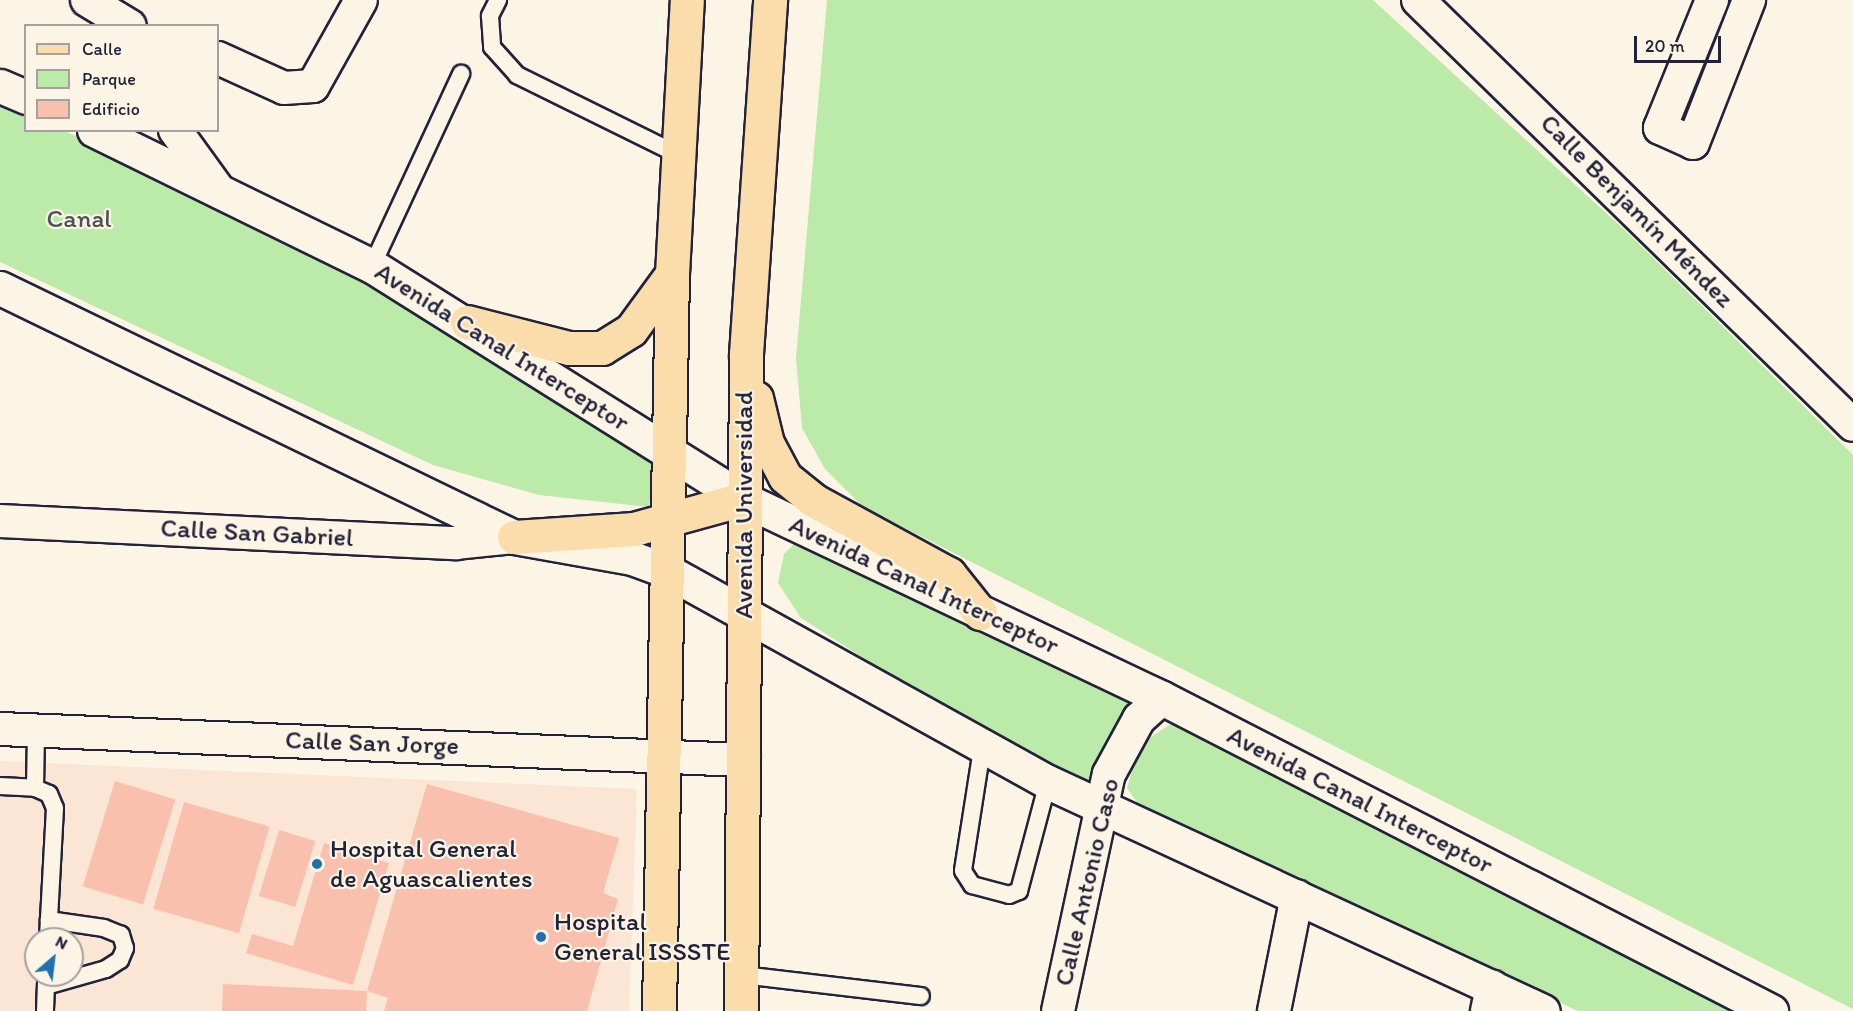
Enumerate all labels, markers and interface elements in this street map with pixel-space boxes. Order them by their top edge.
legend [24,24,219,132]
scale bar [1637,24,1724,62]
text: 20 m [1645,35,1685,57]
text: Calle [82,38,122,60]
text: Parque [82,68,136,90]
text: Edificio [82,98,140,120]
street label: Calle Benjamín Méndez [1534,108,1740,314]
park label: Canal [46,203,112,235]
street label: Avenida Canal Interceptor [369,256,635,438]
street label: Avenida Universidad [728,391,760,619]
street label: Avenida Canal Interceptor [785,509,1063,661]
street label: Calle San Gabriel [160,512,354,554]
street label: Avenida Canal Interceptor [1222,720,1498,880]
street label: Calle San Jorge [285,724,459,762]
street label: Calle Antonio Caso [1048,775,1126,989]
place label: Hospital General de Aguascalientes [330,833,531,894]
marker: Hospital General de Aguascalientes [308,855,326,873]
place label: Hospital General ISSSTE [554,906,731,968]
north arrow [24,927,84,987]
marker: Hospital General ISSSTE [532,928,550,946]
text: N [53,932,71,953]

